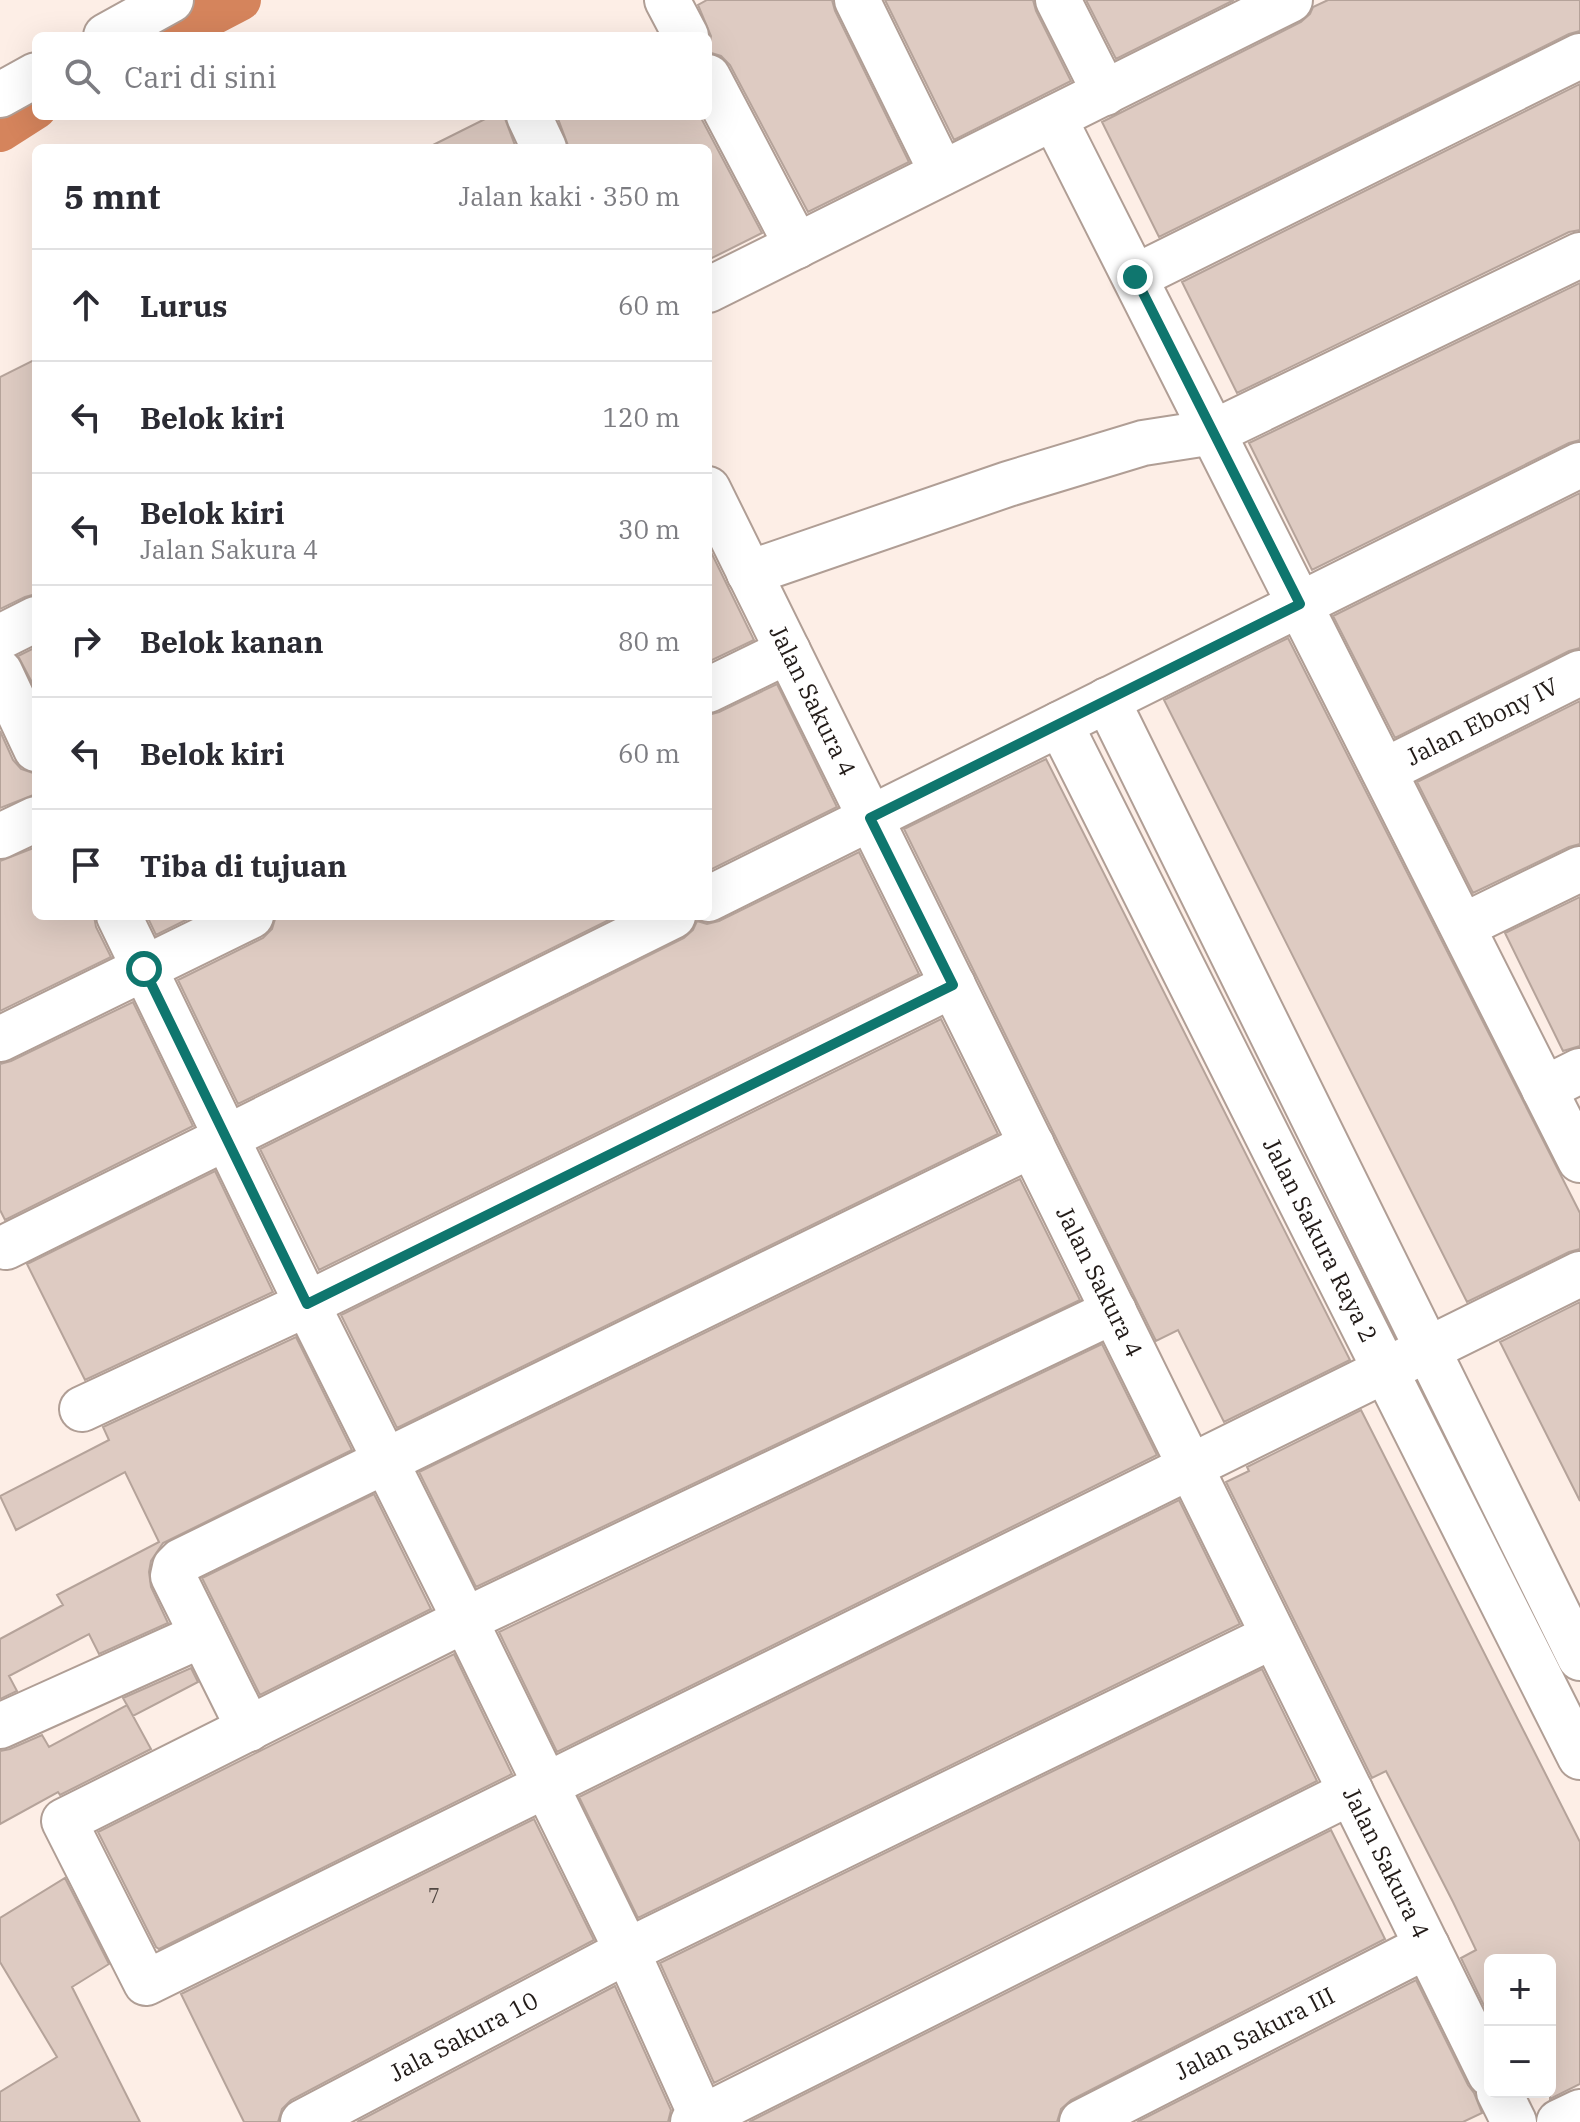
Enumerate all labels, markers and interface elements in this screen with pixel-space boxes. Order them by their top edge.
search box [32,32,712,120]
icon: search [60,54,104,98]
text: Cari di sini [124,57,277,96]
text: 5 mnt [64,174,161,218]
text: Jalan kaki · 350 m [459,179,680,213]
route end [1117,259,1153,295]
icon: ahead [64,283,108,327]
text: Lurus [140,286,228,325]
text: 60 m [618,288,680,322]
icon: left [64,395,108,439]
text: Belok kiri [140,398,285,437]
text: 120 m [602,400,680,434]
text: Belok kiri [140,493,285,532]
icon: left [64,507,108,551]
text: 30 m [618,512,680,546]
text: Jalan Sakura 4 [140,532,318,566]
icon: right [64,619,108,663]
street label: Jalan Sakura 4 [763,619,864,781]
text: Belok kanan [140,622,324,661]
text: 80 m [618,624,680,658]
street label: Jalan Ebony IV [1400,669,1564,772]
icon: left [64,731,108,775]
text: Belok kiri [140,734,285,773]
text: 60 m [618,736,680,770]
icon: arrive [64,843,108,887]
text: Tiba di tujuan [140,846,347,885]
route start [126,951,162,987]
street label: Jalan Sakura Raya 2 [1256,1132,1386,1348]
street label: Jalan Sakura 4 [1049,1200,1151,1362]
street label: Jalan Sakura 4 [1336,1781,1438,1943]
house number: 7 [428,1882,440,1909]
map controls [1484,1954,1556,2098]
button: + [1484,1954,1556,2026]
street label: Jalan Sakura III [1169,1979,1340,2087]
street label: Jala Sakura 10 [384,1984,543,2089]
button: − [1484,2026,1556,2098]

